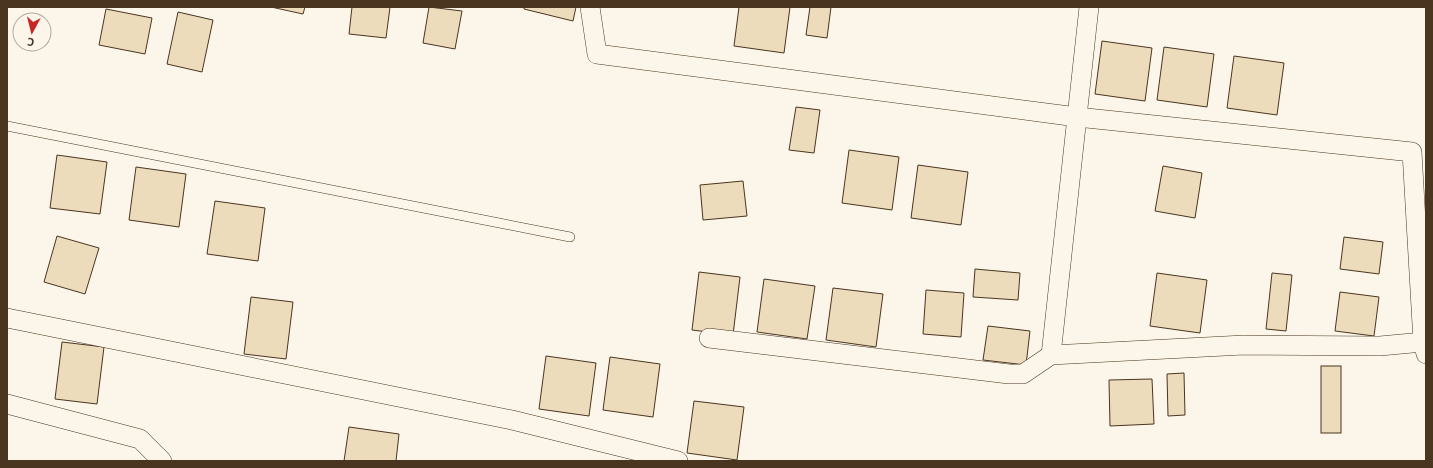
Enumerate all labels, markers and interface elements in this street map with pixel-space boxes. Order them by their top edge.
north arrow [12,12,52,52]
text: С [26,35,35,50]

